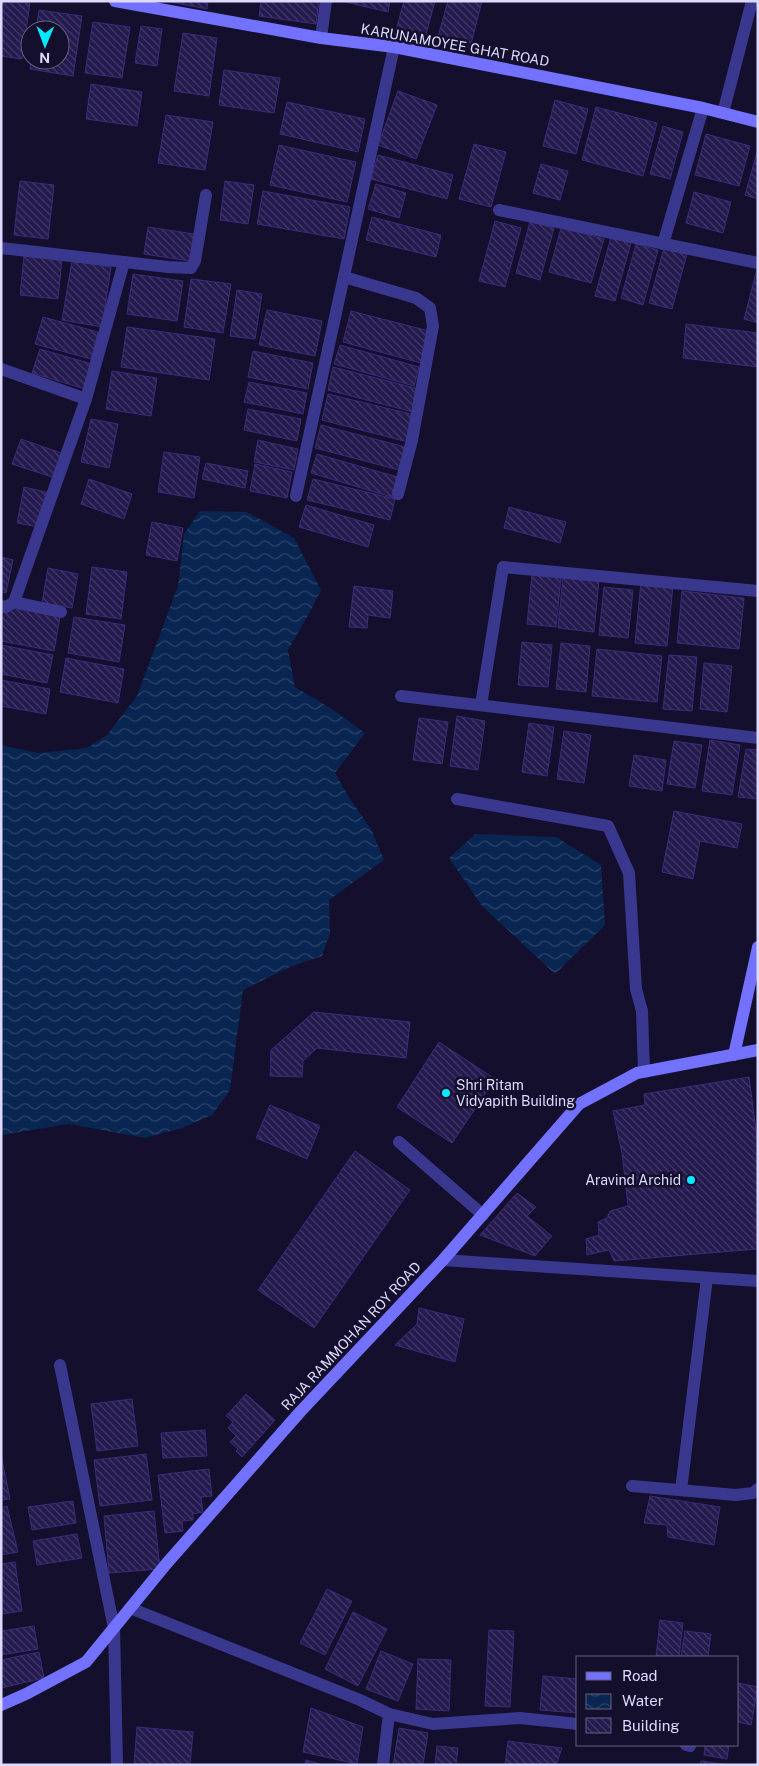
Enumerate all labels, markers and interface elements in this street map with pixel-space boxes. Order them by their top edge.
north arrow [20,20,70,70]
street label: KARUNAMOYEE GHAT ROAD [360,21,550,69]
text: N [39,50,50,66]
place label: Shri Ritam Vidyapith Building [456,1077,575,1109]
marker: Shri Ritam Vidyapith Building [440,1087,452,1099]
place label: Aravind Archid [585,1172,681,1188]
marker: Aravind Archid [685,1174,697,1186]
street label: RAJA RAMMOHAN ROY ROAD [278,1259,424,1413]
legend [576,1656,739,1746]
text: Road [622,1667,658,1684]
text: Water [622,1692,664,1709]
text: Building [622,1717,680,1734]

